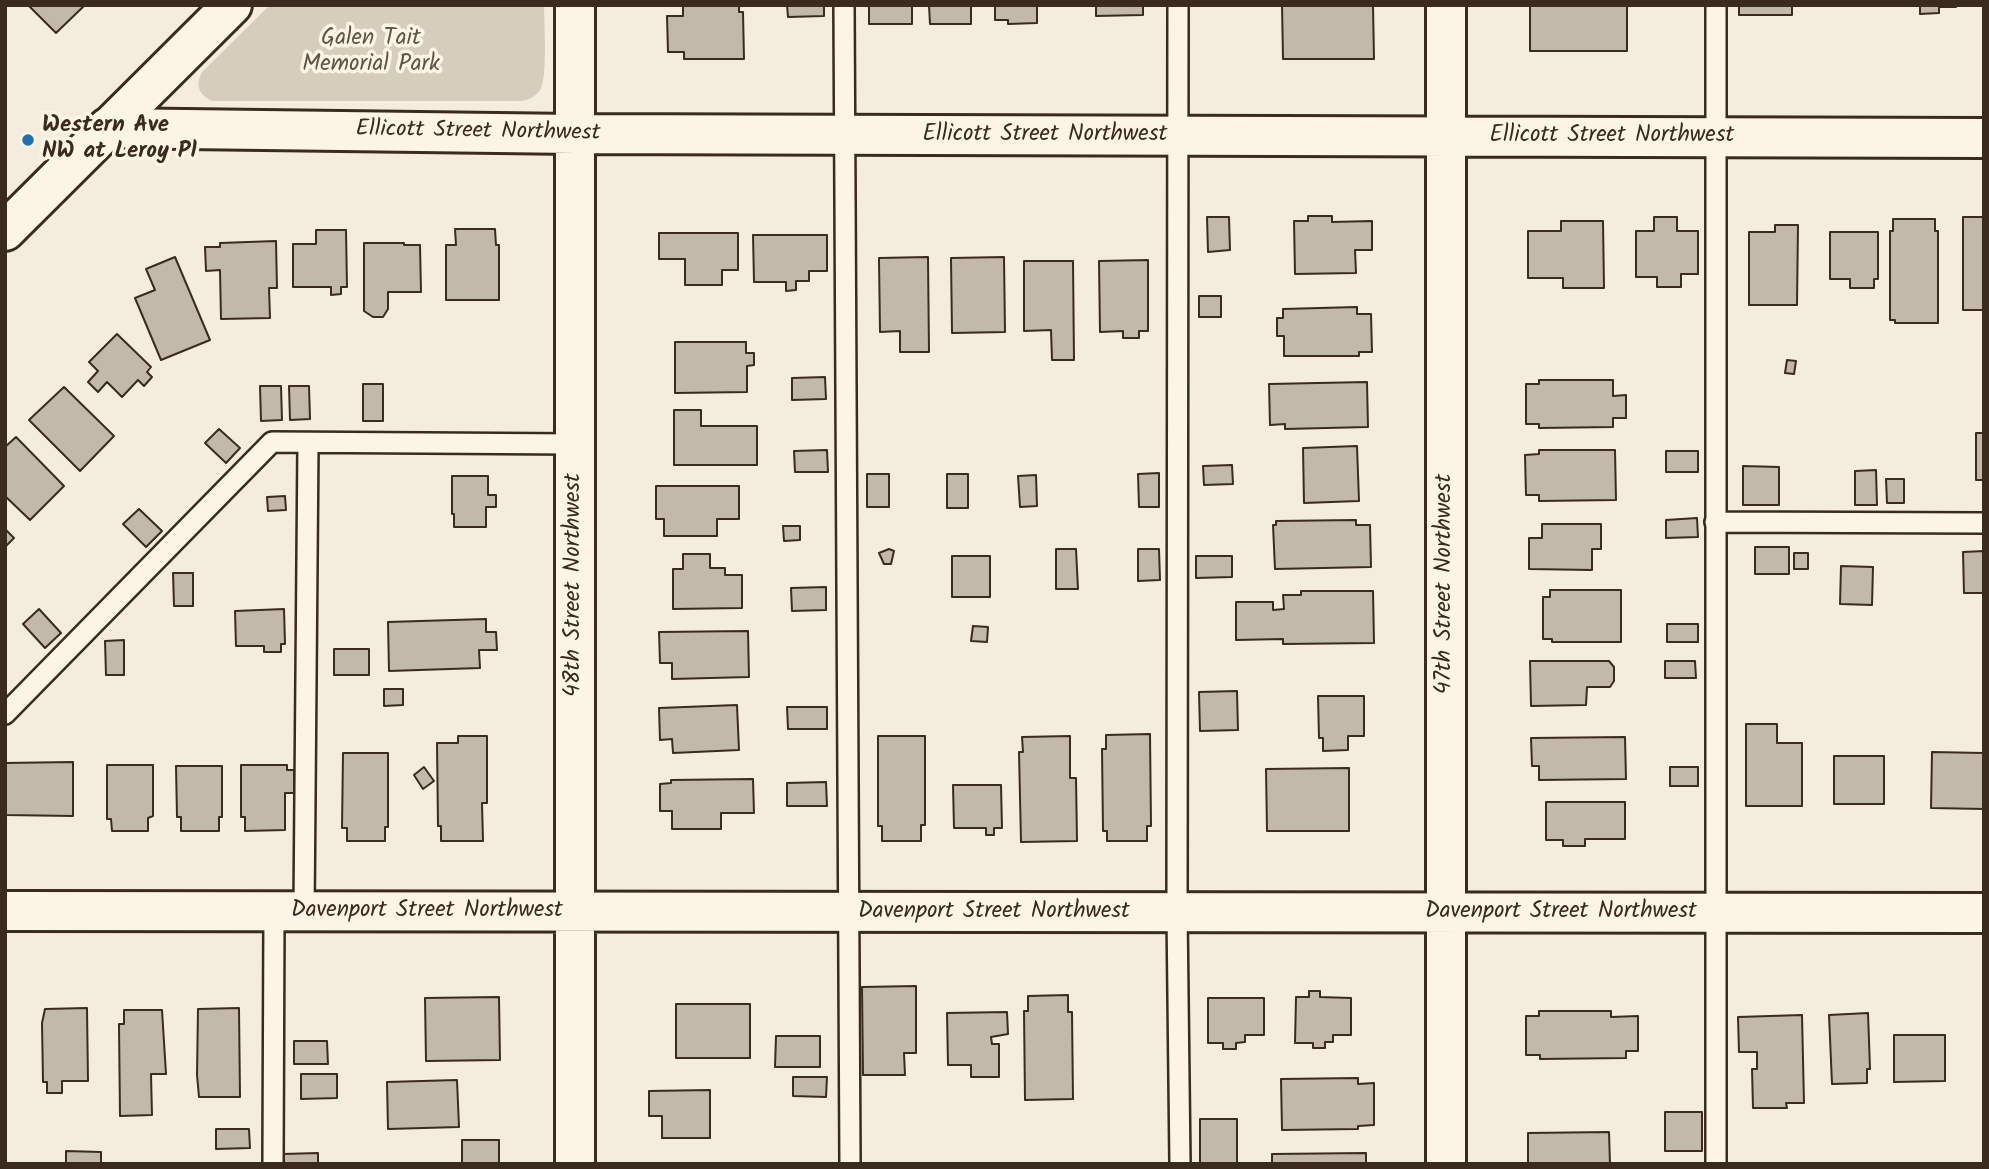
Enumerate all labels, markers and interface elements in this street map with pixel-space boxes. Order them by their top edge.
park label: Galen Tait Memorial Park [302,26,440,80]
place label: Western Ave NW at Leroy Pl [42,113,197,167]
street label: Ellicott Street Northwest [355,117,601,149]
street label: Ellicott Street Northwest [923,122,1167,150]
street label: Ellicott Street Northwest [1490,123,1734,151]
marker: Western Ave NW at Leroy Pl [20,132,36,148]
street label: 48th Street Northwest [561,473,589,697]
street label: 47th Street Northwest [1432,474,1460,694]
street label: Davenport Street Northwest [291,898,563,926]
street label: Davenport Street Northwest [858,899,1130,927]
street label: Davenport Street Northwest [1425,899,1697,927]

